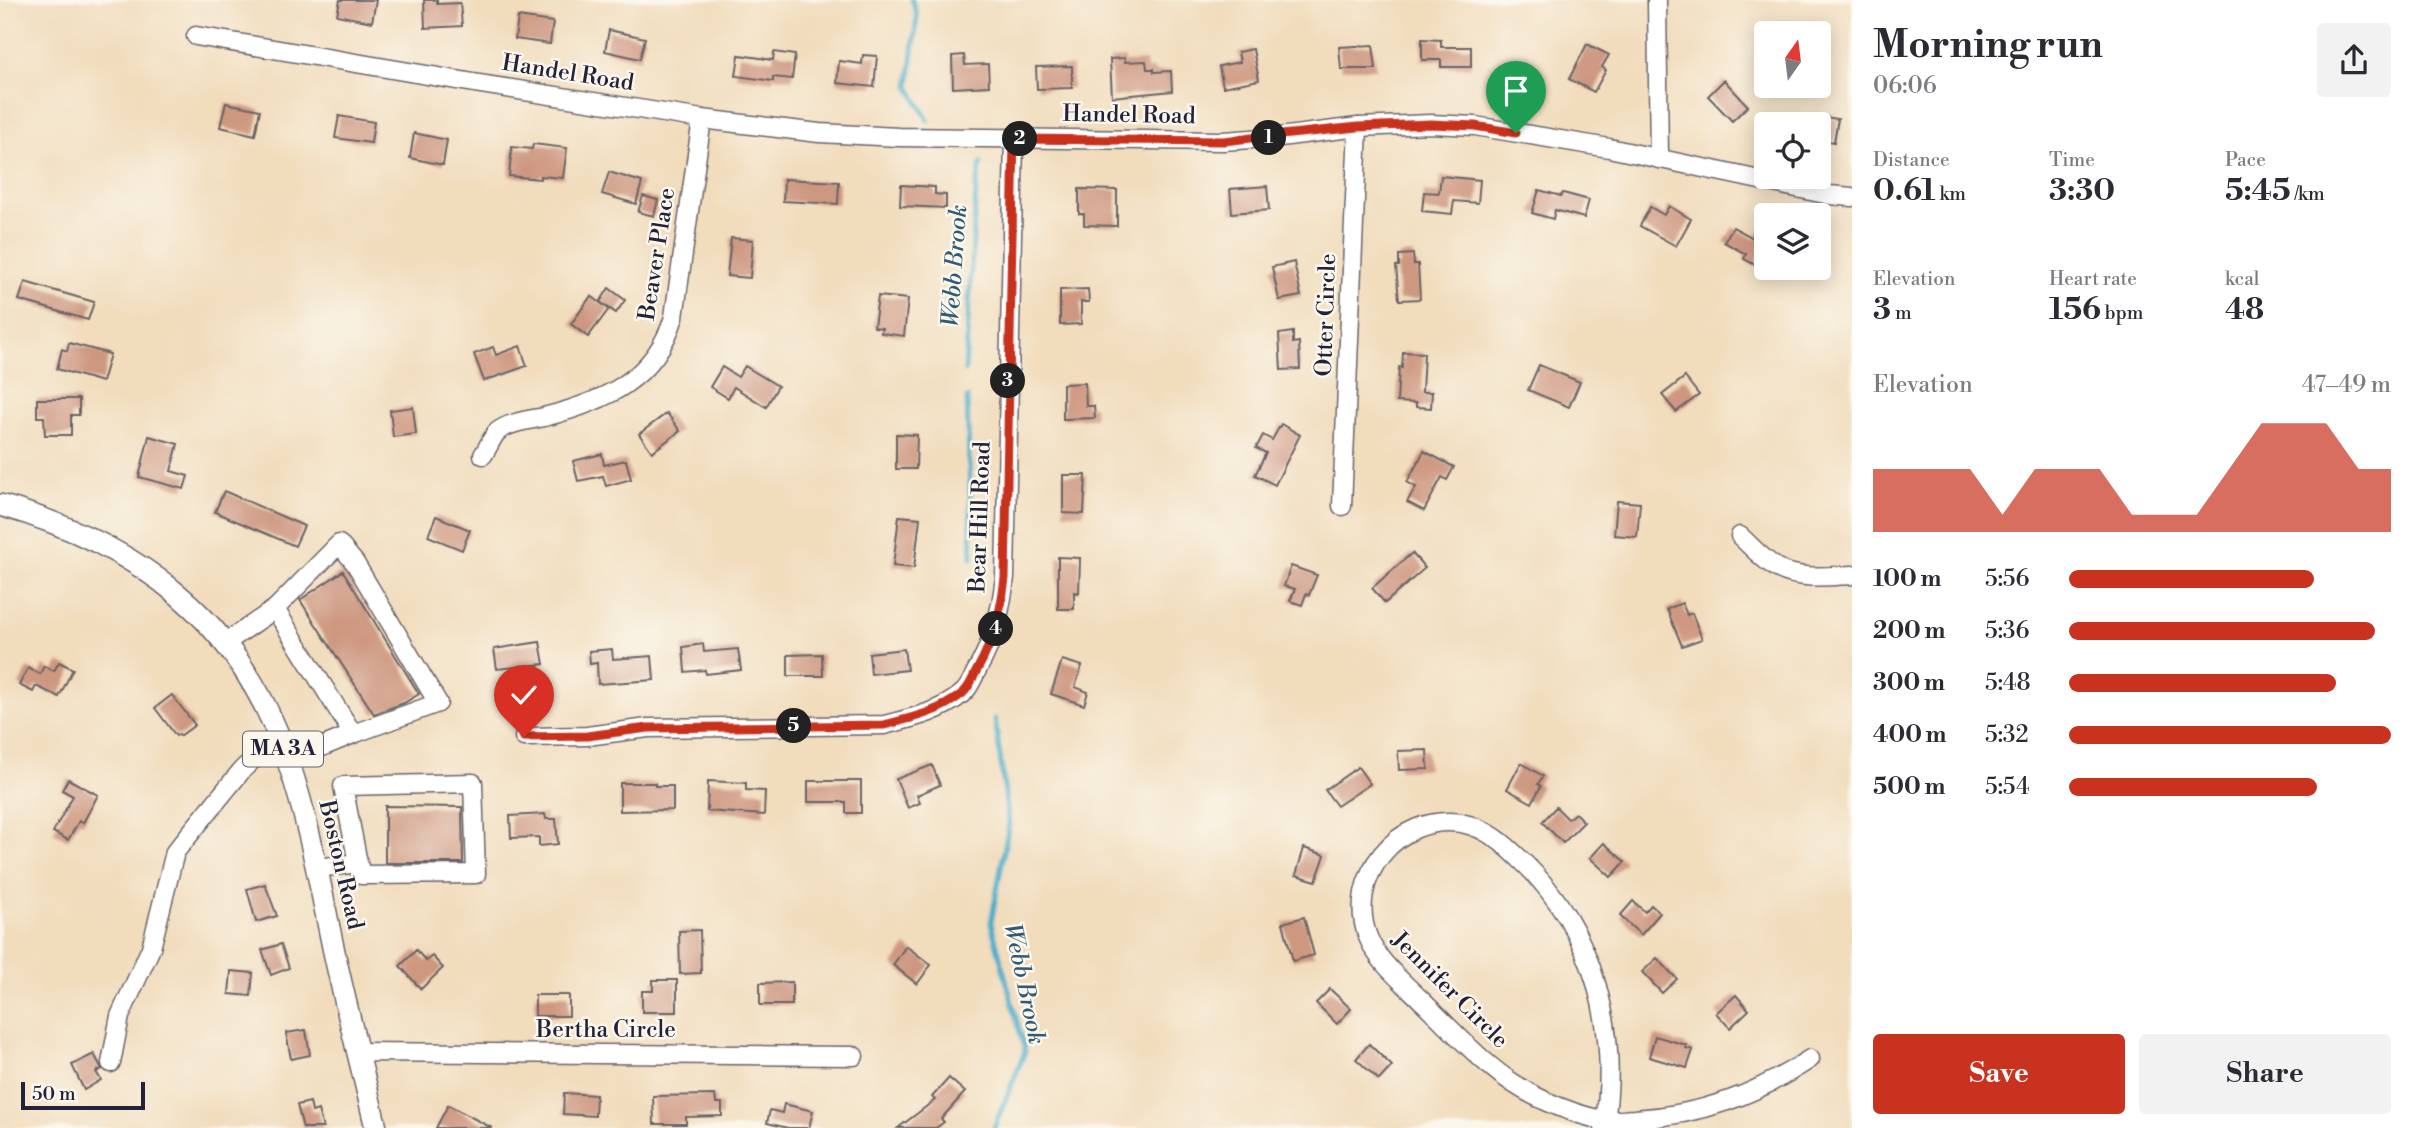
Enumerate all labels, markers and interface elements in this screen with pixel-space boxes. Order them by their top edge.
north arrow [1754,21,1830,98]
map controls [1754,21,1831,280]
text: Morning run [1873,22,2103,69]
button: share [2317,23,2391,97]
street label: Handel Road [500,49,636,97]
pin [1486,61,1546,133]
icon: arrive [1497,72,1535,110]
text: 06:06 [1873,72,1937,100]
street label: Handel Road [1062,100,1196,130]
button: locate [1754,112,1831,189]
pin: 1 [1252,120,1286,156]
pin: 2 [1002,122,1038,156]
text: 1 [1264,125,1273,149]
text: 2 [1014,126,1025,150]
text: Distance [1873,148,1950,172]
text: Time [2049,148,2095,172]
text: Pace [2225,148,2266,172]
text: 0.61 [1873,172,1936,210]
text: 3:30 [2049,172,2115,210]
text: 5:45 [2225,172,2291,210]
text: km [1936,182,1966,206]
text: /km [2291,182,2325,206]
street label: Beaver Place [633,186,681,323]
button: layers [1754,203,1831,280]
water label: Webb Brook [936,204,974,328]
street label: Otter Circle [1310,253,1342,377]
text: Elevation [1873,267,1955,291]
text: Heart rate [2049,267,2137,291]
text: kcal [2225,267,2259,291]
text: 3 [1873,291,1891,329]
text: 156 [2049,291,2101,329]
text: 48 [2225,291,2264,329]
text: m [1891,301,1912,325]
text: bpm [2101,301,2143,325]
pin: 3 [990,364,1026,398]
text: 3 [1002,368,1013,392]
text: Elevation [1873,371,1973,399]
text: 47–49 m [2302,371,2391,399]
street label: Bear Hill Road [963,441,997,594]
text: 100 m [1873,565,1941,593]
text: 5:56 [1985,565,2029,593]
pin: 4 [978,612,1014,646]
text: 4 [989,616,1002,640]
text: 200 m [1873,617,1945,645]
text: 5:36 [1985,617,2030,645]
pin [494,665,554,737]
text: 300 m [1873,669,1945,697]
text: 5:48 [1985,669,2031,697]
icon: check [505,676,543,714]
pin: 5 [776,708,812,744]
text: 5 [788,713,799,737]
text: 400 m [1873,721,1946,749]
text: 5:32 [1985,721,2029,749]
road number: MA 3A [243,732,323,766]
text: 500 m [1873,773,1945,801]
text: 5:54 [1985,773,2030,801]
street label: Boston Road [312,797,369,932]
water label: Webb Brook [997,921,1051,1047]
street label: Jennifer Circle [1385,925,1514,1054]
street label: Bertha Circle [535,1016,676,1044]
button: Save [1873,1034,2125,1114]
button: Share [2139,1034,2391,1114]
scale bar [21,1079,145,1111]
text: 50 m [32,1082,76,1106]

